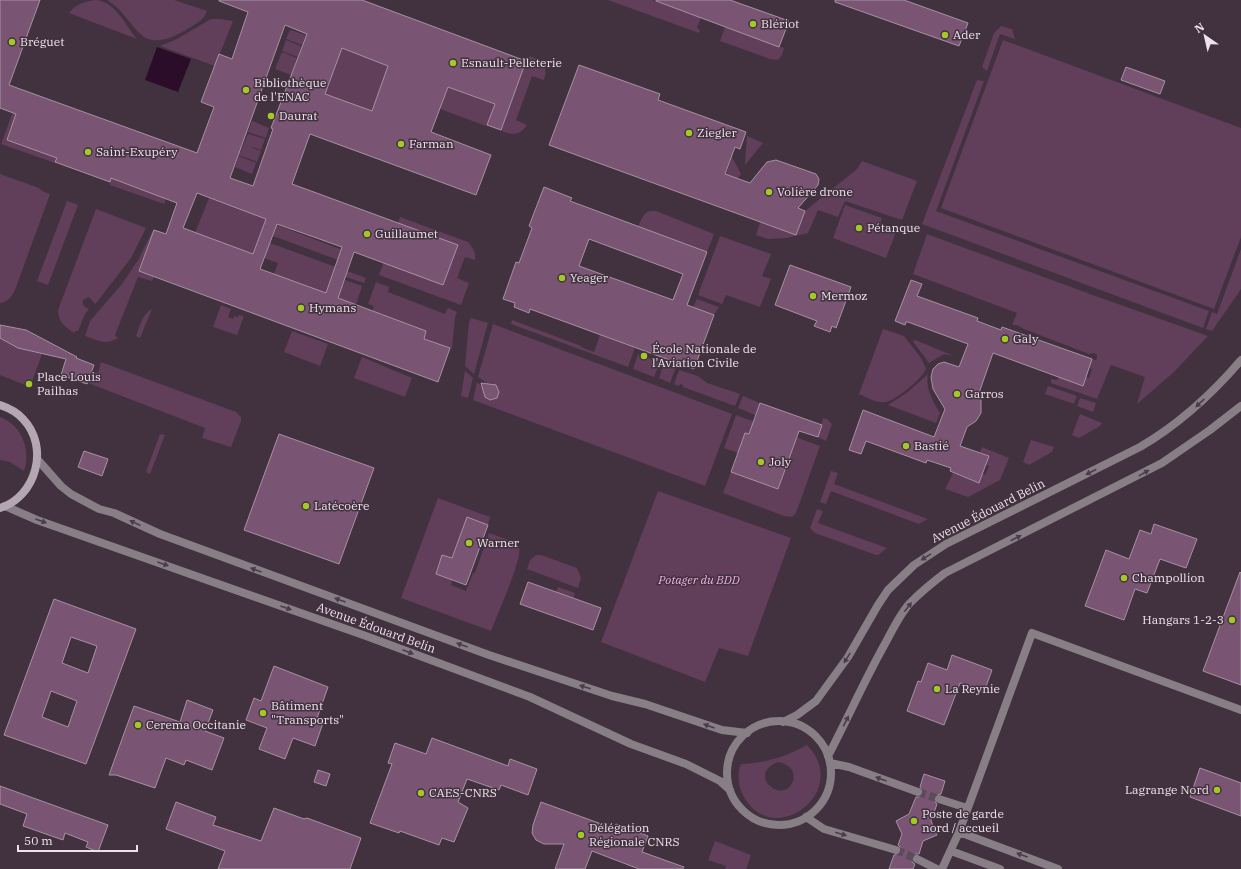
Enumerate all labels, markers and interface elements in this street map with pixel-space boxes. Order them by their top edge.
place label: Blériot [761,16,799,31]
north arrow [1185,16,1225,56]
marker: Blériot [748,19,758,29]
text: N [1192,19,1207,36]
place label: Ader [953,27,981,42]
marker: Ader [940,30,950,40]
place label: Bréguet [20,34,64,49]
marker: Bréguet [7,37,17,47]
place label: Esnault-Pelleterie [461,55,562,70]
marker: Esnault-Pelleterie [448,58,458,68]
place label: Bibliothèque de l'ENAC [254,75,326,104]
marker: Bibliothèque de l'ENAC [241,85,251,95]
place label: Daurat [279,108,317,123]
marker: Daurat [266,111,276,121]
place label: Ziegler [697,125,737,140]
marker: Ziegler [684,128,694,138]
place label: Farman [409,136,454,151]
marker: Farman [396,139,406,149]
place label: Saint-Exupéry [96,144,178,159]
marker: Saint-Exupéry [83,147,93,157]
place label: Volière drone [777,184,853,199]
marker: Volière drone [764,187,774,197]
place label: Pétanque [867,220,920,235]
marker: Pétanque [854,223,864,233]
place label: Guillaumet [375,226,438,241]
marker: Guillaumet [362,229,372,239]
place label: Yeager [570,270,609,285]
marker: Yeager [557,273,567,283]
place label: Mermoz [821,288,867,303]
marker: Mermoz [808,291,818,301]
place label: Hymans [309,300,357,315]
marker: Hymans [296,303,306,313]
place label: Galy [1013,331,1039,346]
marker: Galy [1000,334,1010,344]
place label: École Nationale de l'Aviation Civile [652,341,757,370]
marker: École Nationale de l'Aviation Civile [639,351,649,361]
place label: Place Louis Pailhas [37,369,101,398]
marker: Place Louis Pailhas [24,379,34,389]
place label: Garros [965,386,1004,401]
marker: Garros [952,389,962,399]
one-way arrow [1195,398,1205,407]
place label: Bastié [914,438,949,453]
marker: Bastié [901,441,911,451]
place label: Joly [769,454,792,469]
marker: Joly [756,457,766,467]
one-way arrow [1085,468,1097,475]
one-way arrow [1138,469,1150,476]
street label: Avenue Édouard Belin [928,475,1047,546]
place label: Latécoère [314,498,369,513]
marker: Latécoère [301,501,311,511]
one-way arrow [35,518,47,524]
one-way arrow [130,520,141,526]
place label: Warner [477,535,520,550]
one-way arrow [1010,535,1022,541]
marker: Warner [464,538,474,548]
one-way arrow [921,553,931,561]
one-way arrow [158,562,170,568]
one-way arrow [250,566,262,572]
place label: Champollion [1132,570,1205,585]
park label: Potager du BDD [657,572,740,587]
marker: Champollion [1119,573,1129,583]
one-way arrow [334,597,346,603]
street label: Avenue Édouard Belin [315,599,438,656]
one-way arrow [903,602,912,613]
one-way arrow [280,605,292,611]
place label: Hangars 1-2-3 [1142,612,1224,627]
marker: Hangars 1-2-3 [1227,615,1237,625]
one-way arrow [456,642,468,648]
one-way arrow [403,650,415,656]
one-way arrow [844,653,851,664]
place label: La Reynie [945,681,1000,696]
one-way arrow [579,683,591,689]
marker: La Reynie [932,684,942,694]
place label: Bâtiment "Transports" [271,698,344,727]
marker: Bâtiment "Transports" [258,708,268,718]
one-way arrow [843,716,849,727]
place label: Cerema Occitanie [146,717,246,732]
marker: Cerema Occitanie [133,720,143,730]
one-way arrow [703,723,715,729]
one-way arrow [874,775,886,781]
place label: Lagrange Nord [1125,782,1209,797]
place label: CAES-CNRS [429,785,497,800]
marker: Lagrange Nord [1212,785,1222,795]
marker: CAES-CNRS [416,788,426,798]
place label: Poste de garde nord / accueil [922,806,1004,835]
marker: Poste de garde nord / accueil [909,816,919,826]
place label: Délégation Régionale CNRS [589,820,680,849]
scale bar [18,827,137,853]
marker: Délégation Régionale CNRS [576,830,586,840]
one-way arrow [835,831,847,837]
text: 50 m [24,833,53,848]
one-way arrow [1015,852,1027,858]

